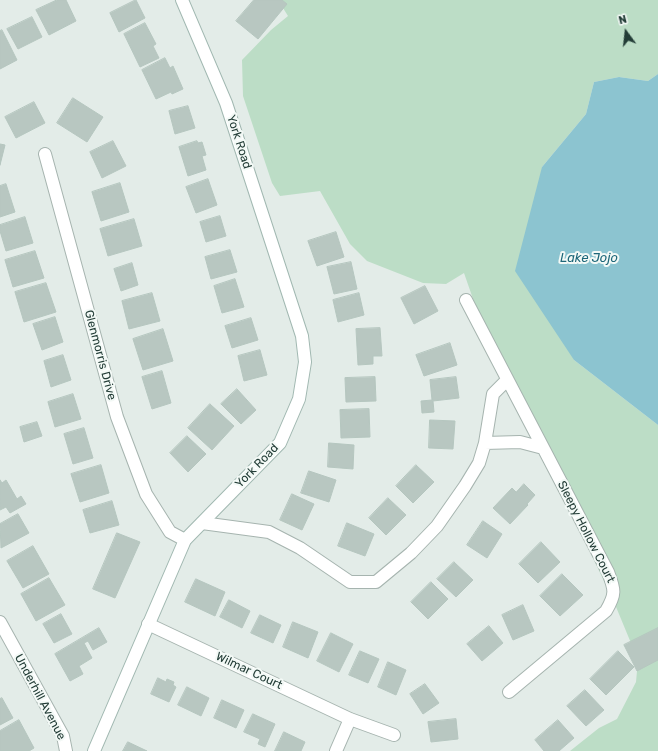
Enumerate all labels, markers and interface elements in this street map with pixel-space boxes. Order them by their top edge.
north arrow [606,12,646,52]
text: N [617,13,628,27]
street label: York Road [224,113,254,171]
water label: Lake Jojo [560,250,618,266]
street label: Glenmorris Drive [81,308,119,402]
street label: York Road [232,441,282,491]
street label: Sleepy Hollow Court [554,479,618,585]
street label: Wilmar Court [214,649,284,693]
street label: Underhill Avenue [11,652,69,742]

